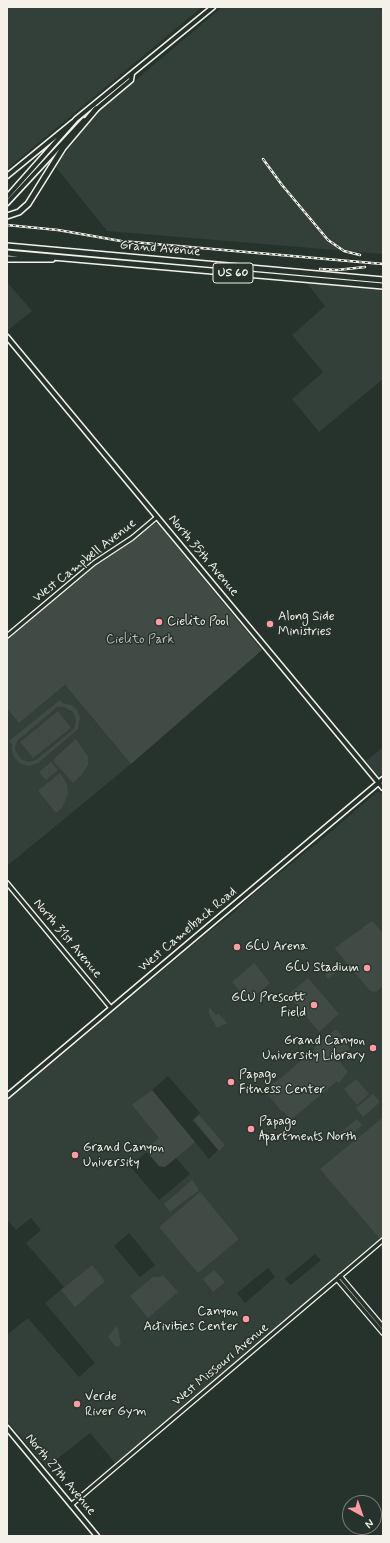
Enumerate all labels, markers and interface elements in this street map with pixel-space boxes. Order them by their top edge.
street label: Grand Avenue [119,238,201,260]
road number: US 60 [213,263,253,283]
street label: North 35th Avenue [164,512,242,600]
street label: West Campbell Avenue [30,516,140,606]
place label: Along Side Ministries [278,609,335,640]
place label: Cielito Pool [167,614,229,630]
marker: Cielito Pool [154,617,164,627]
marker: Along Side Ministries [265,619,275,629]
park label: Cielito Park [106,632,174,648]
street label: West Camelback Road [136,884,240,976]
street label: North 31st Avenue [29,896,105,982]
place label: GCU Arena [245,939,308,955]
marker: GCU Arena [232,942,242,952]
place label: GCU Stadium [285,960,359,976]
marker: GCU Stadium [362,963,372,973]
place label: GCU Prescott Field [231,990,306,1021]
marker: GCU Prescott Field [309,1000,319,1010]
place label: Grand Canyon University Library [262,1033,365,1064]
marker: Grand Canyon University Library [368,1043,378,1053]
place label: Papago Fitness Center [239,1067,325,1098]
marker: Papago Fitness Center [226,1077,236,1087]
place label: Papago Apartments North [259,1114,357,1145]
marker: Papago Apartments North [246,1124,256,1134]
place label: Grand Canyon University [83,1140,164,1171]
marker: Grand Canyon University [70,1150,80,1160]
place label: Canyon Activities Center [143,1304,238,1335]
marker: Canyon Activities Center [241,1314,251,1324]
street label: West Missouri Avenue [170,1320,272,1410]
place label: Verde River Gym [85,1389,147,1420]
marker: Verde River Gym [72,1399,82,1409]
street label: North 27th Avenue [21,1431,99,1519]
north arrow [342,1495,382,1535]
text: N [362,1516,376,1531]

